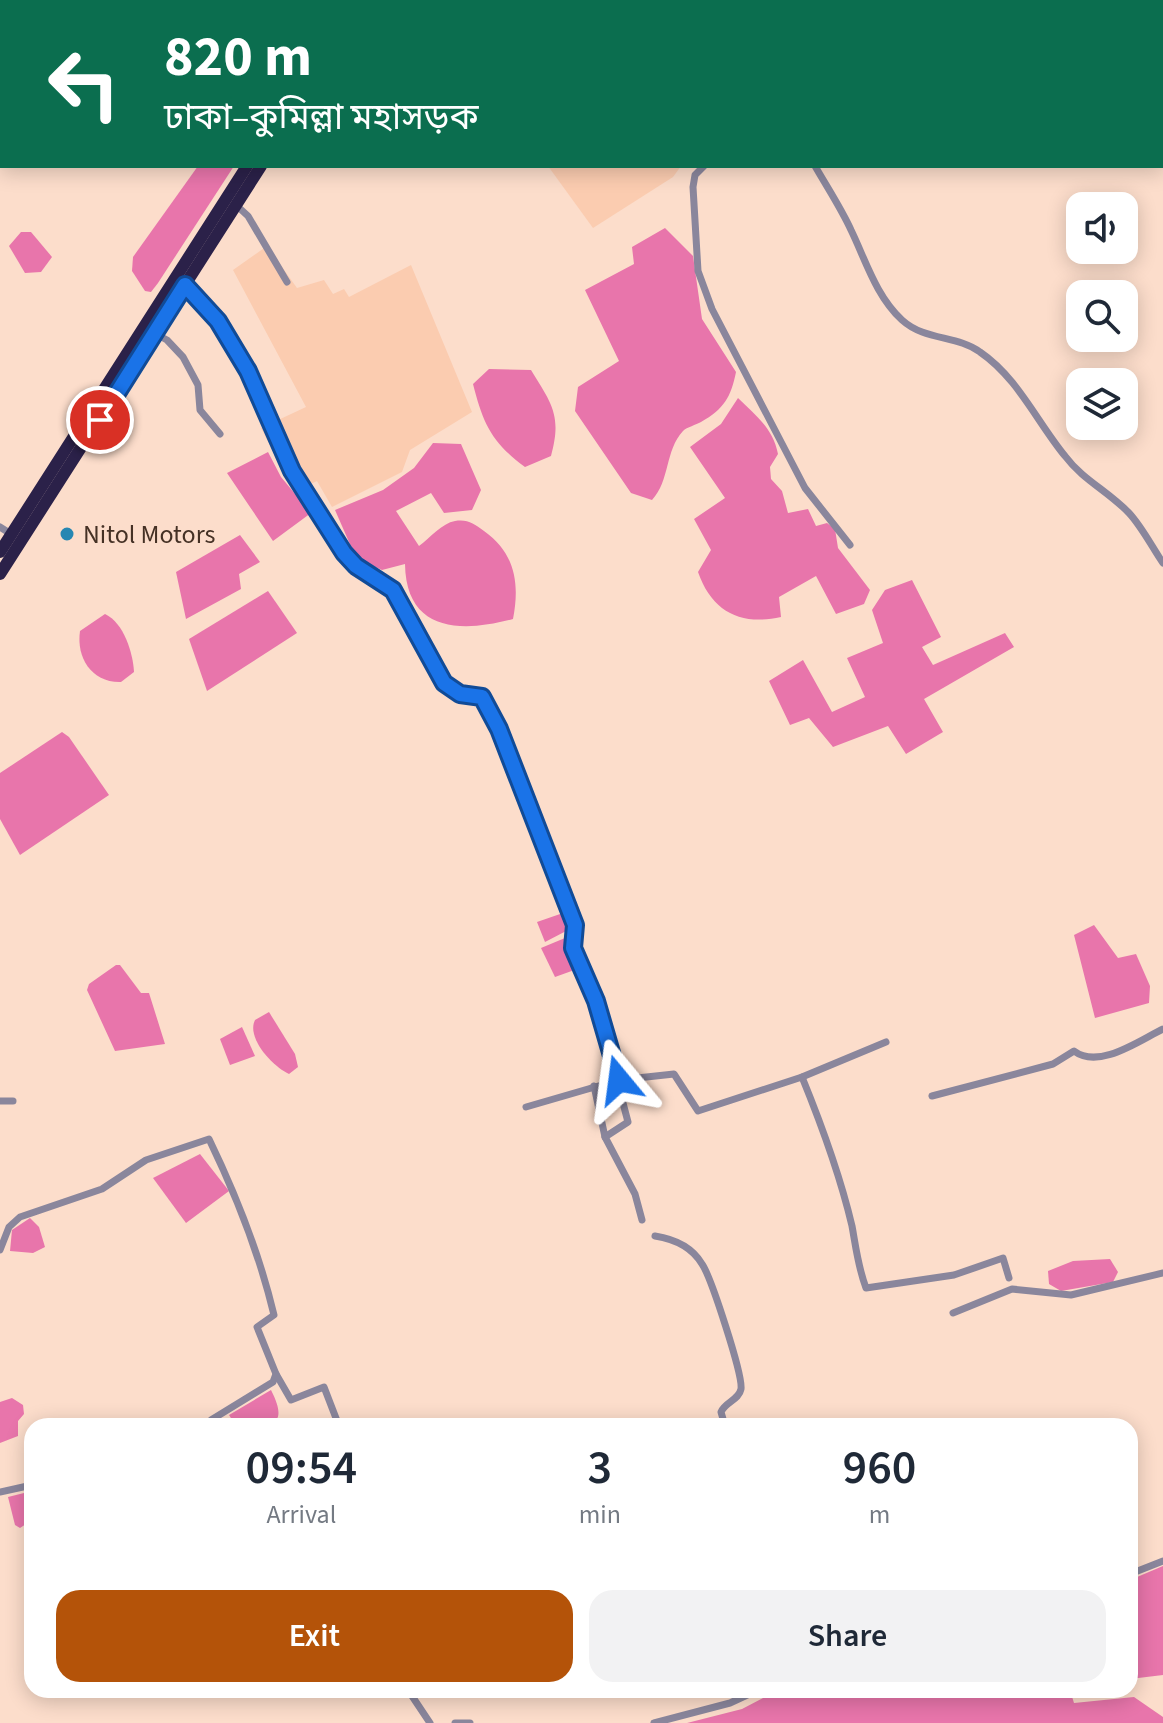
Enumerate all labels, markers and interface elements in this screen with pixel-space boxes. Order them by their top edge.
text: 820 m [164,18,312,97]
icon: left [32,32,136,136]
text: ঢাকা–কুমিল্লা মহাসড়ক [164,92,479,143]
map controls [1066,192,1138,440]
button: sound [1066,192,1138,264]
button: search [1066,280,1138,352]
button: layers [1066,368,1138,440]
pin [66,386,134,454]
icon: arrive [78,398,122,442]
place label: Nitol Motors [83,516,216,553]
marker: Nitol Motors [58,525,76,543]
position arrow [577,1038,661,1122]
text: 09:54 [246,1434,357,1502]
text: 3 [588,1434,612,1502]
text: 960 [843,1434,916,1502]
text: Arrival [266,1496,336,1533]
text: min [579,1496,621,1533]
text: m [869,1496,890,1533]
button: Exit [56,1590,573,1682]
button: Share [589,1590,1106,1682]

